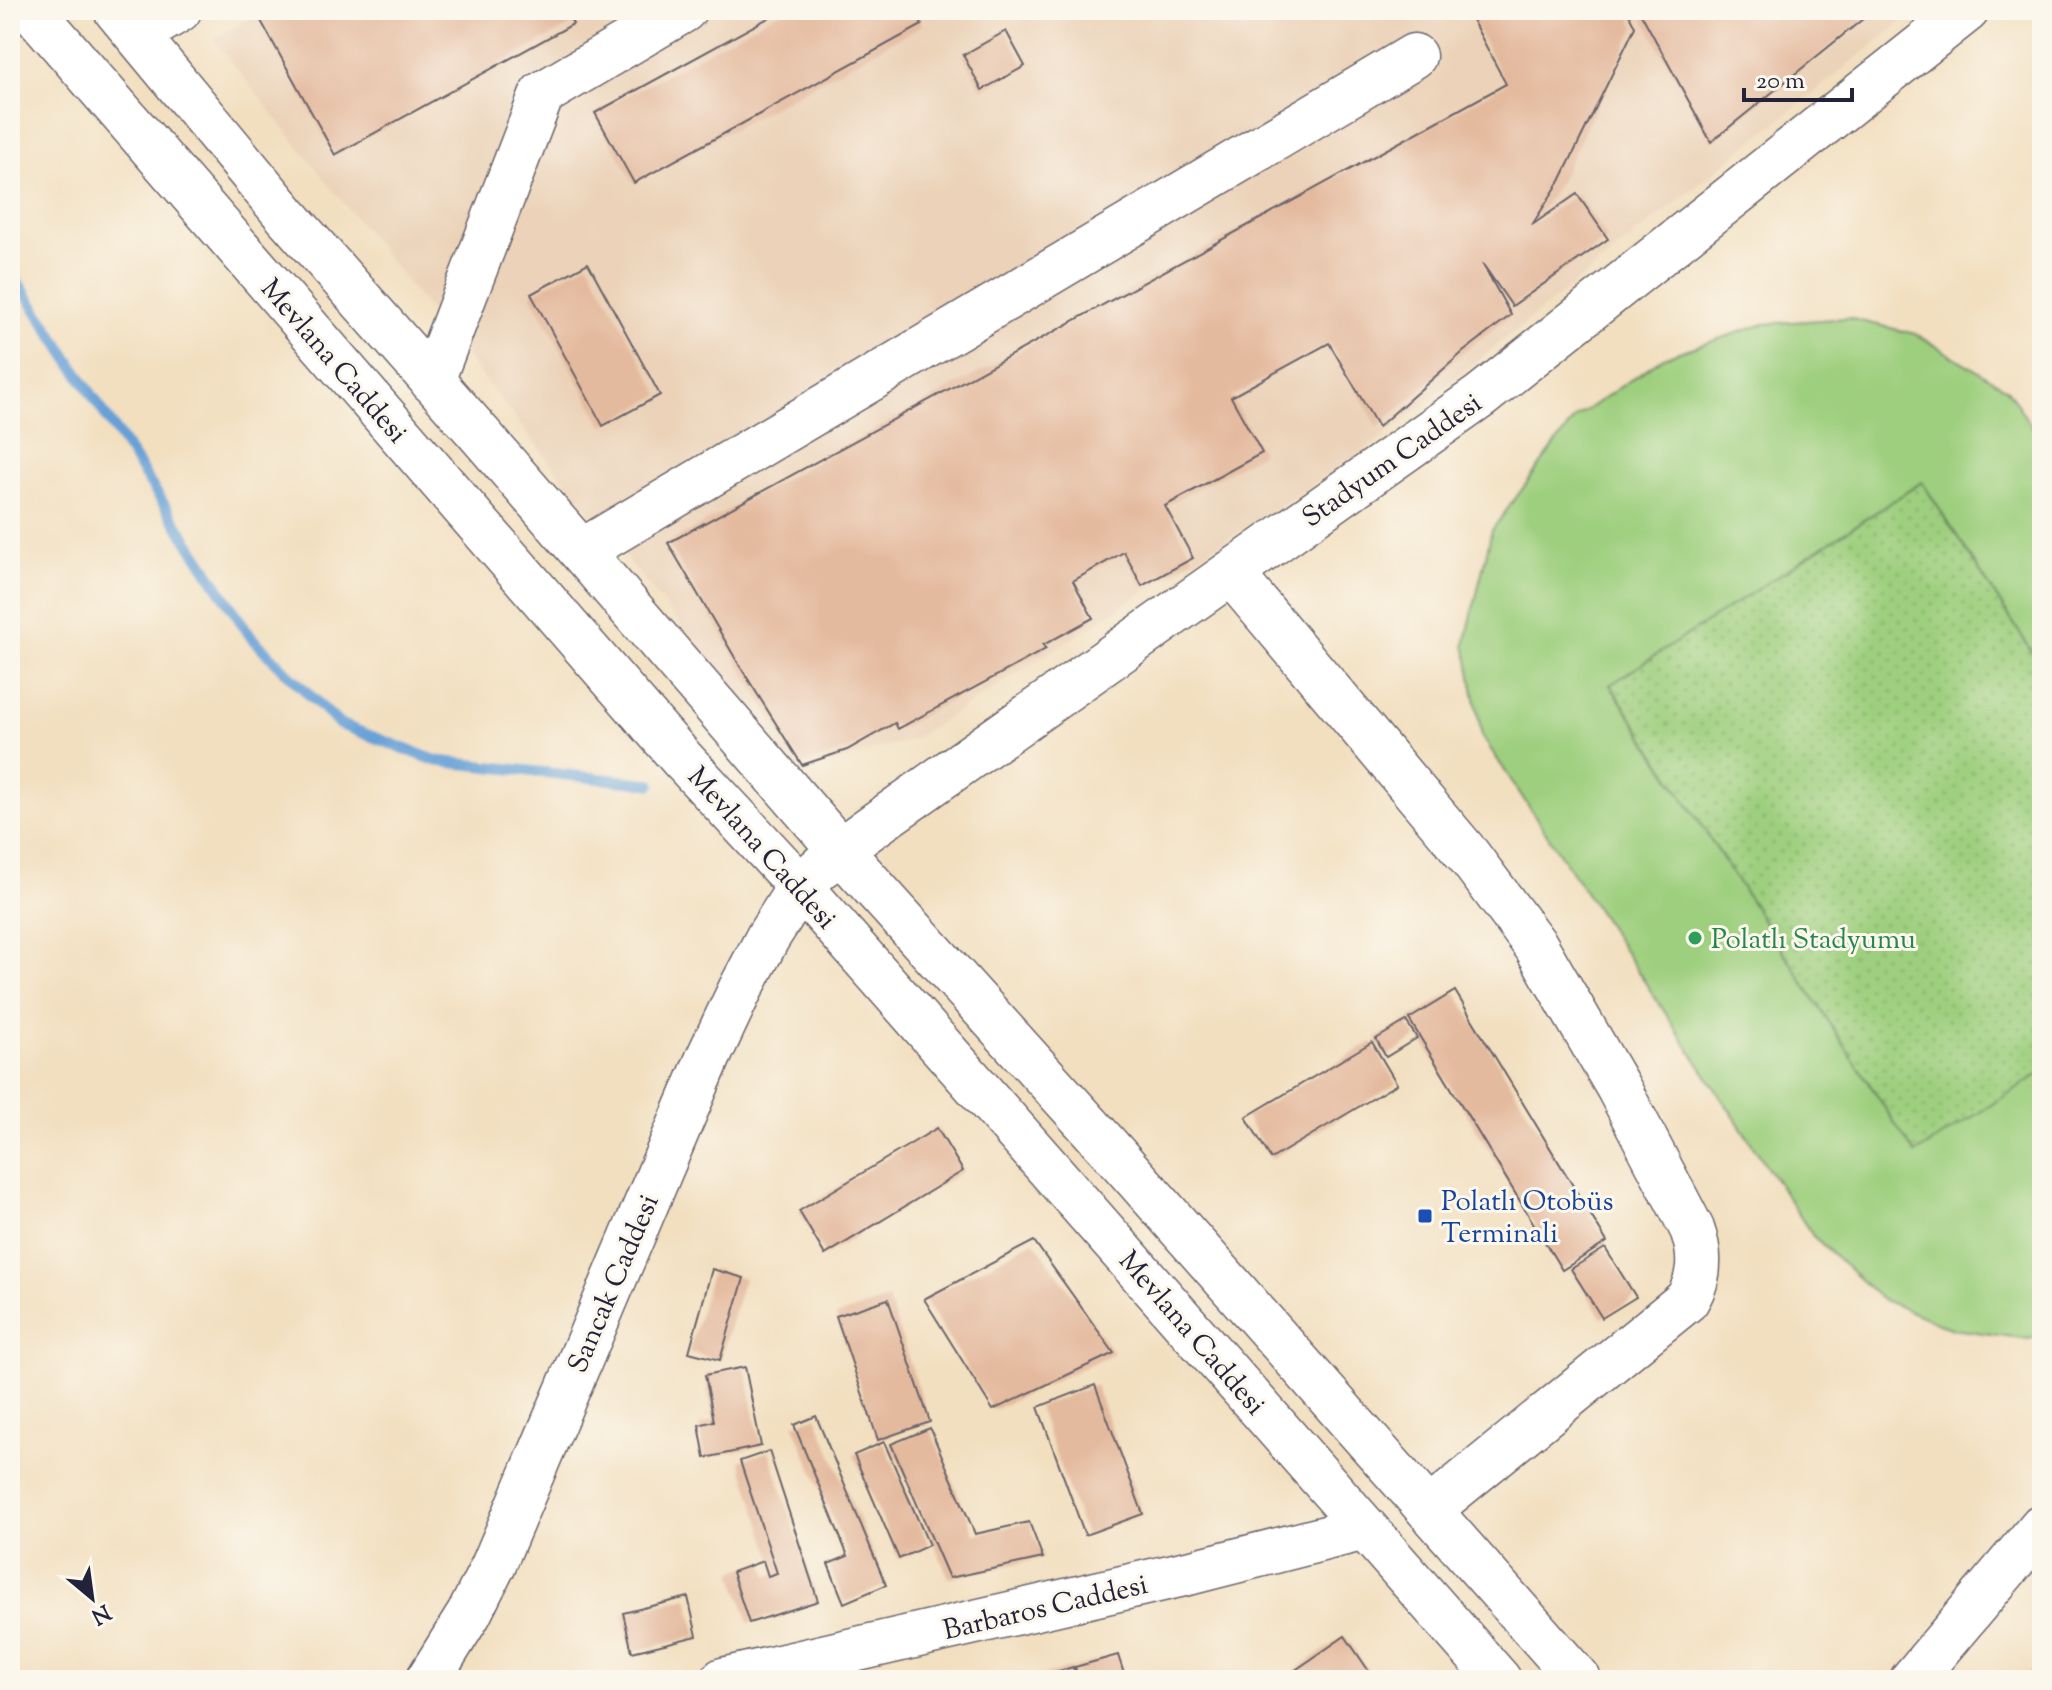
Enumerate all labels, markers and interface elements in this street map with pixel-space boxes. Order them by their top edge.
scale bar [1744,52,1852,102]
text: 20 m [1756,65,1805,99]
street label: Mevlana Caddesi [250,271,416,453]
street label: Stadyum Caddesi [1295,384,1491,538]
street label: Mevlana Caddesi [677,759,845,939]
place label: Polatlı Stadyumu [1711,921,1916,961]
marker: Polatlı Stadyumu [1686,929,1704,947]
place label: Polatlı Otobüs Terminali [1441,1183,1613,1255]
street label: Sancak Caddesi [559,1189,670,1380]
marker: Polatlı Otobüs Terminali [1416,1207,1434,1225]
street label: Mevlana Caddesi [1108,1243,1274,1425]
north arrow [52,1558,132,1638]
street label: Barbaros Caddesi [939,1566,1152,1652]
text: N [84,1595,116,1631]

